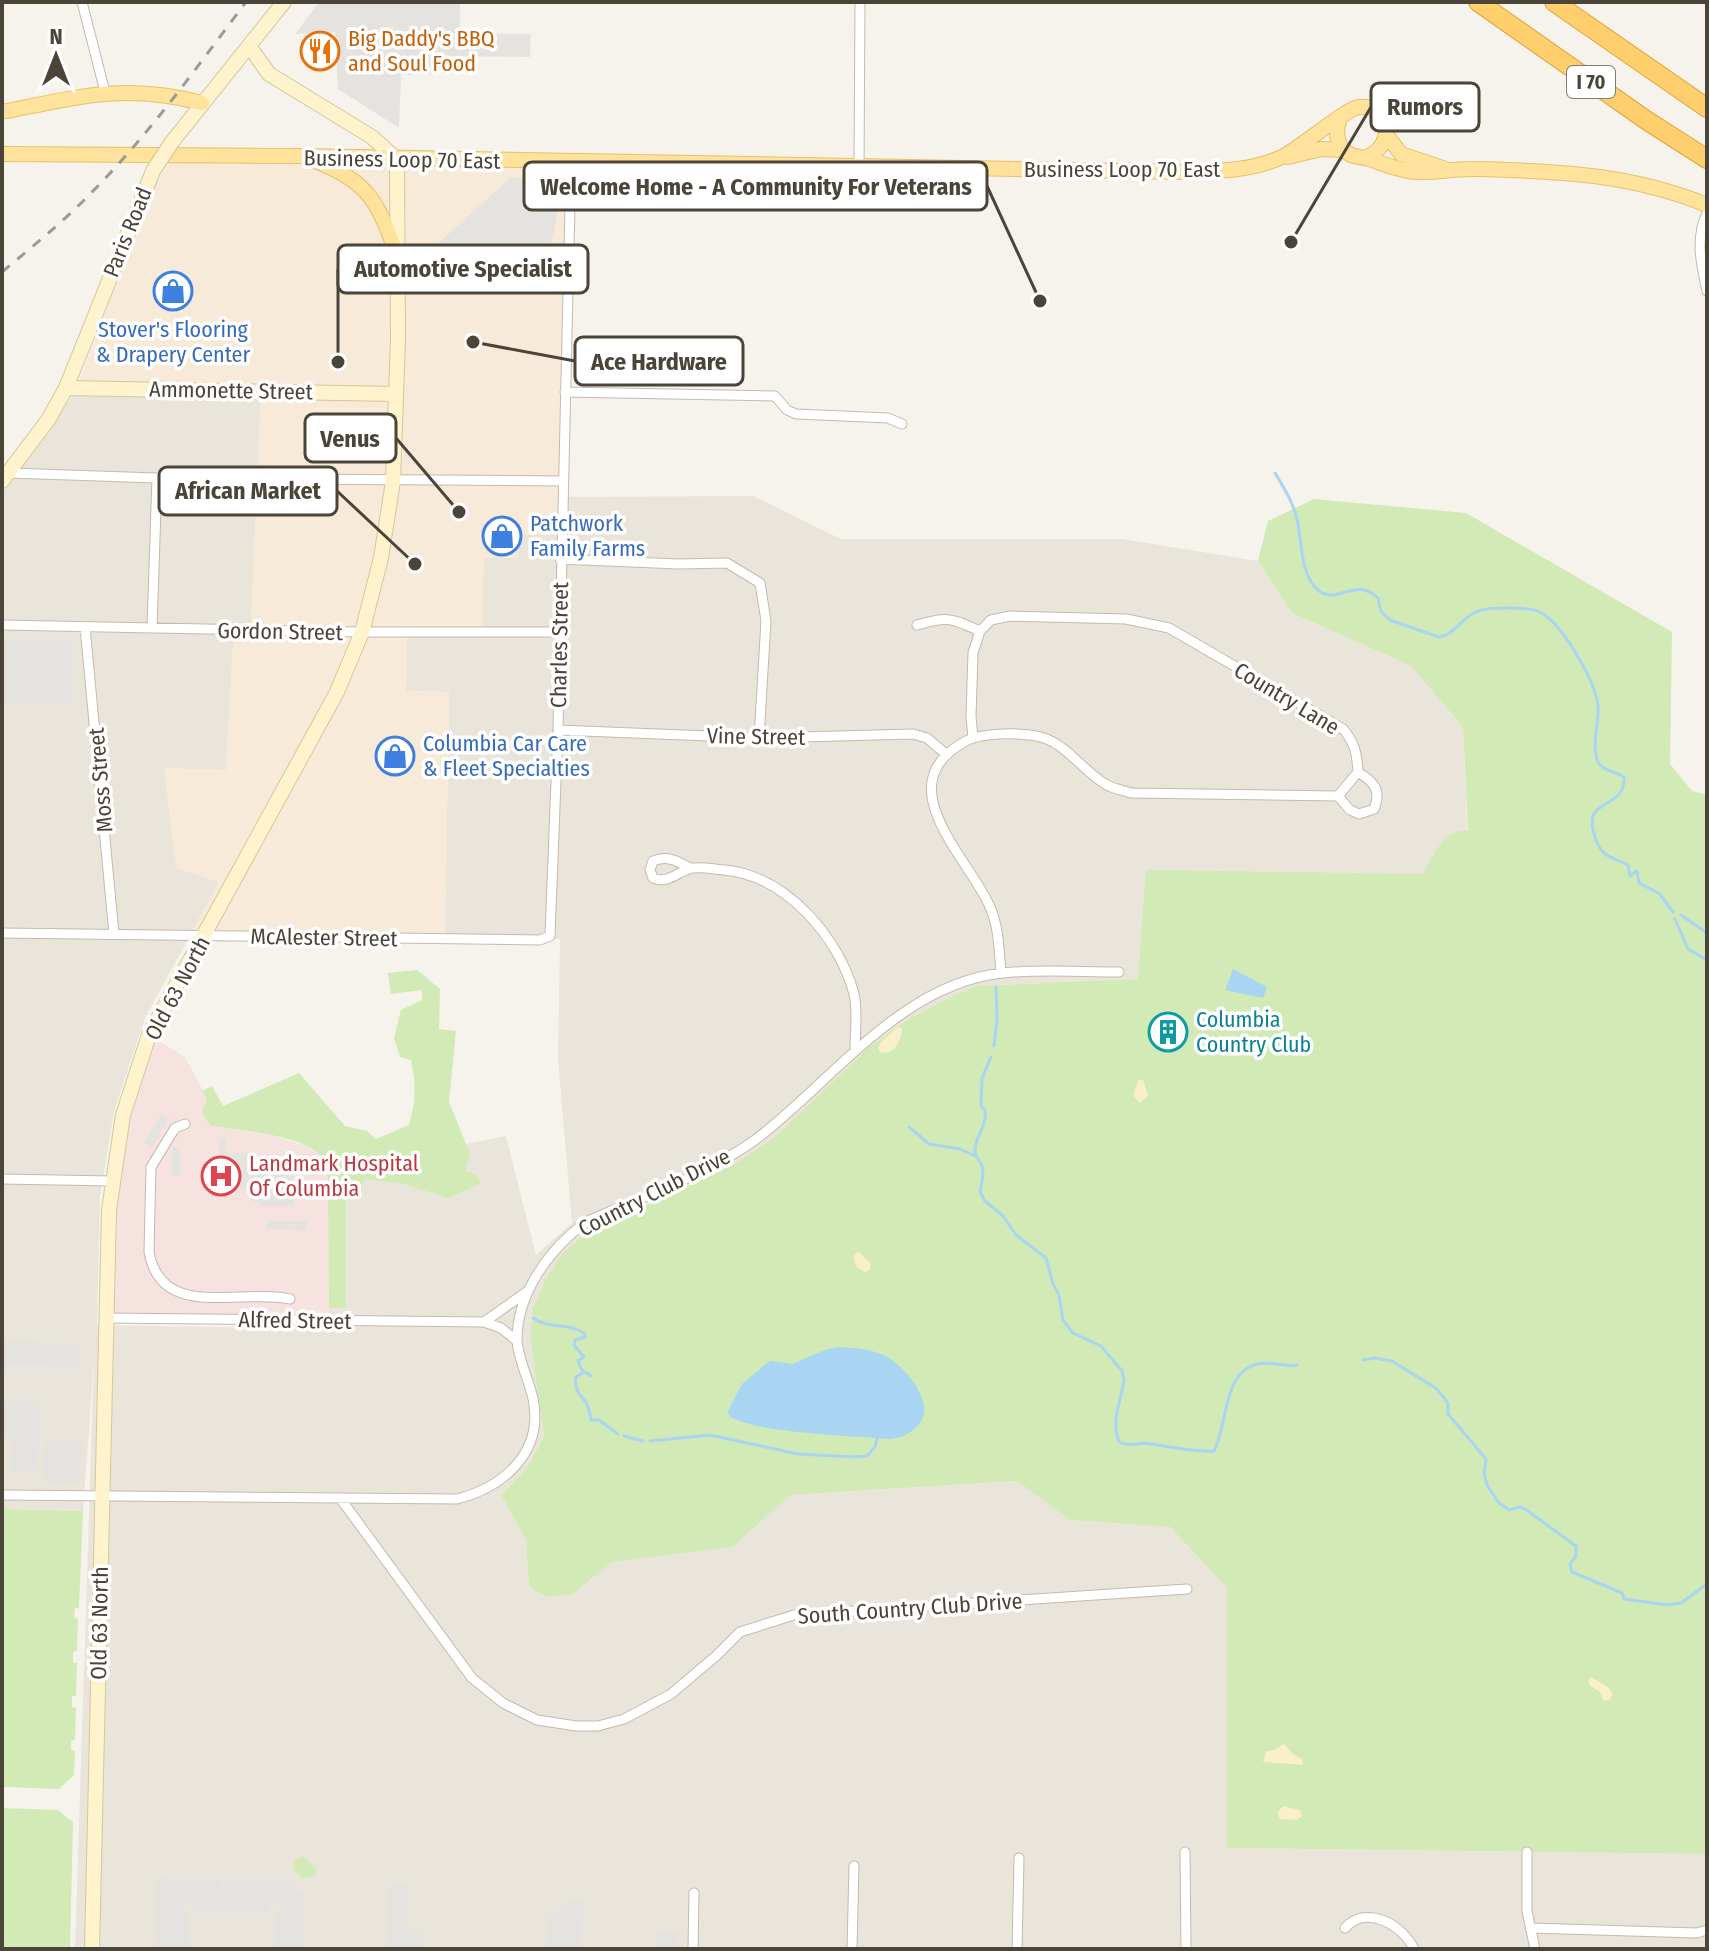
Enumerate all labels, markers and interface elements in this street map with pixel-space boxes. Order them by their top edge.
north arrow [16,16,96,96]
text: N [49,23,63,50]
place label: Big Daddy's BBQ and Soul Food [348,25,495,77]
restaurant icon: Big Daddy's BBQ and Soul Food [299,30,341,72]
road number: I 70 [1567,66,1615,98]
callout: Rumors [1371,83,1479,131]
text: Rumors [1387,93,1464,121]
street label: Business Loop 70 East [304,144,501,175]
street label: Business Loop 70 East [1024,156,1221,183]
callout: Welcome Home - A Community For Veterans [524,162,987,210]
text: Welcome Home - A Community For Veterans [540,173,972,201]
street label: Paris Road [97,183,158,281]
callout: Automotive Specialist [338,245,588,293]
text: Automotive Specialist [353,255,573,283]
shop icon: Stover's Flooring & Drapery Center [152,270,194,312]
place label: Stover's Flooring & Drapery Center [96,316,250,368]
callout: Ace Hardware [575,337,743,385]
text: Ace Hardware [590,348,727,376]
street label: Ammonette Street [149,376,314,405]
callout: Venus [305,414,396,462]
text: Venus [319,425,380,453]
callout: African Market [159,467,337,515]
text: African Market [174,477,322,505]
place label: Patchwork Family Farms [530,510,645,562]
shop icon: Patchwork Family Farms [481,515,523,557]
street label: Charles Street [545,581,574,708]
street label: Gordon Street [217,617,344,646]
street label: Country Lane [1229,656,1344,740]
street label: Vine Street [707,722,806,751]
street label: Moss Street [82,726,119,833]
place label: Columbia Car Care & Fleet Specialties [423,730,590,782]
shop icon: Columbia Car Care & Fleet Specialties [374,735,416,777]
street label: McAlester Street [250,923,399,952]
street label: Old 63 North [139,932,216,1045]
place label: Columbia Country Club [1196,1006,1311,1058]
building icon: Columbia Country Club [1147,1011,1189,1053]
street label: Country Club Drive [574,1143,735,1242]
place label: Landmark Hospital Of Columbia [249,1150,419,1202]
hospital icon: Landmark Hospital Of Columbia [200,1155,242,1197]
street label: Alfred Street [238,1306,353,1335]
street label: Old 63 North [85,1566,114,1680]
street label: South Country Club Drive [797,1587,1023,1630]

